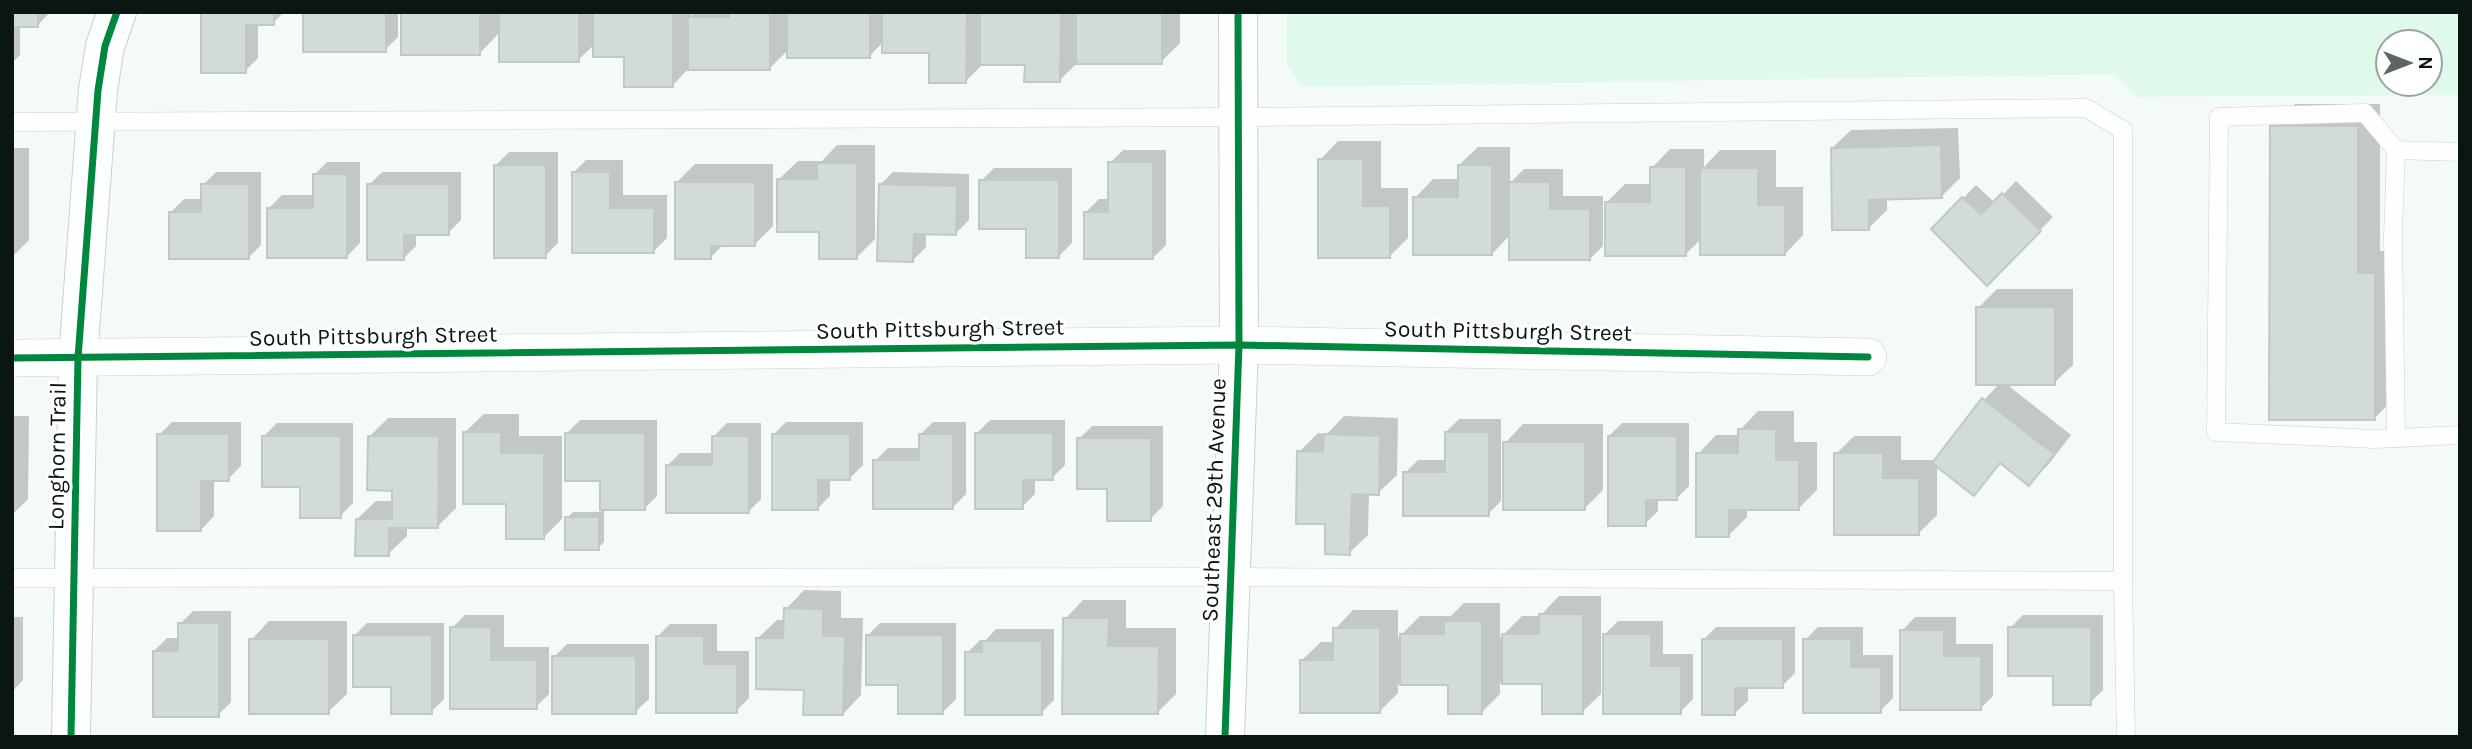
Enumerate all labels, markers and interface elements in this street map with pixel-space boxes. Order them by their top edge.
north arrow [2374,28,2444,98]
text: N [2414,56,2436,70]
street label: South Pittsburgh Street [816,313,1065,345]
street label: South Pittsburgh Street [1384,315,1633,347]
street label: South Pittsburgh Street [249,320,498,352]
street label: Southeast 29th Avenue [1196,378,1232,622]
street label: Longhorn Trail [42,382,72,530]

